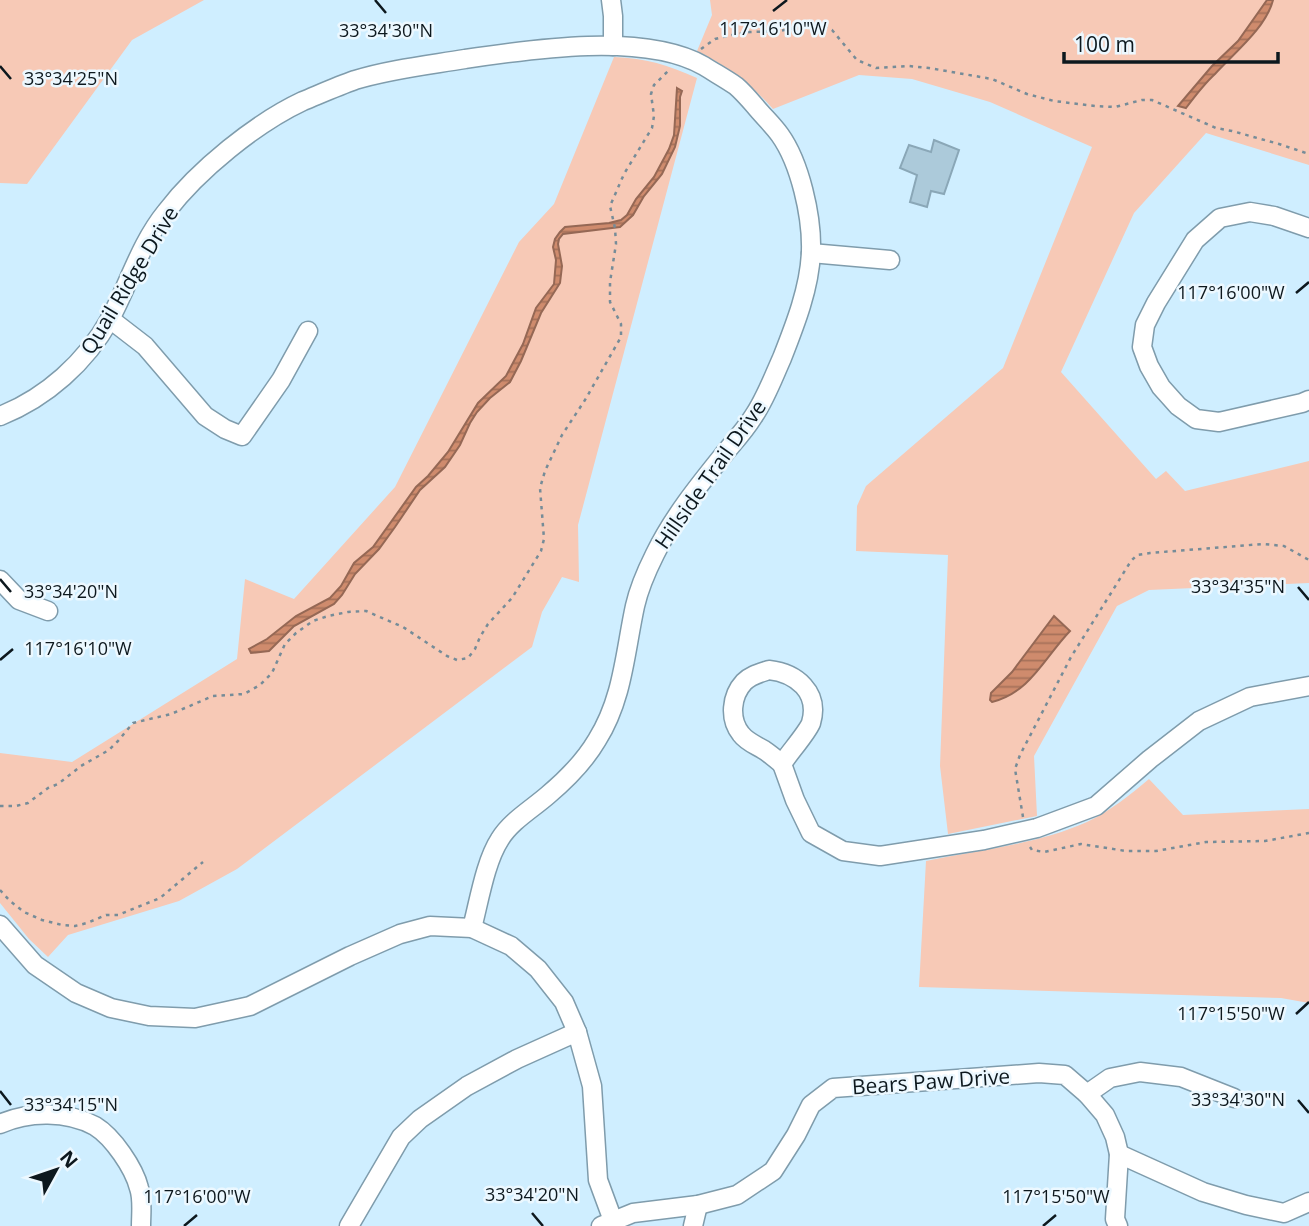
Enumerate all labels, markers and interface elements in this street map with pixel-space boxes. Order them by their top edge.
text: 117°16'10"W [719,16,827,40]
text: 33°34'30"N [339,18,433,42]
scale bar [1064,21,1278,65]
text: 100 m [1074,30,1135,58]
text: 33°34'25"N [24,66,118,90]
street label: Quail Ridge Drive [74,201,184,359]
text: 117°16'00"W [1177,280,1285,304]
street label: Hillside Trail Drive [648,394,772,554]
text: 33°34'35"N [1191,574,1285,598]
text: 33°34'20"N [24,579,118,603]
text: 117°16'10"W [24,636,132,660]
text: 117°15'50"W [1177,1001,1285,1025]
street label: Bears Paw Drive [851,1062,1011,1100]
text: 33°34'30"N [1191,1087,1285,1111]
text: 33°34'15"N [24,1092,118,1116]
north arrow [21,1135,91,1205]
text: N [54,1145,84,1173]
text: 33°34'20"N [485,1182,579,1206]
text: 117°16'00"W [143,1184,251,1208]
text: 117°15'50"W [1002,1184,1110,1208]

